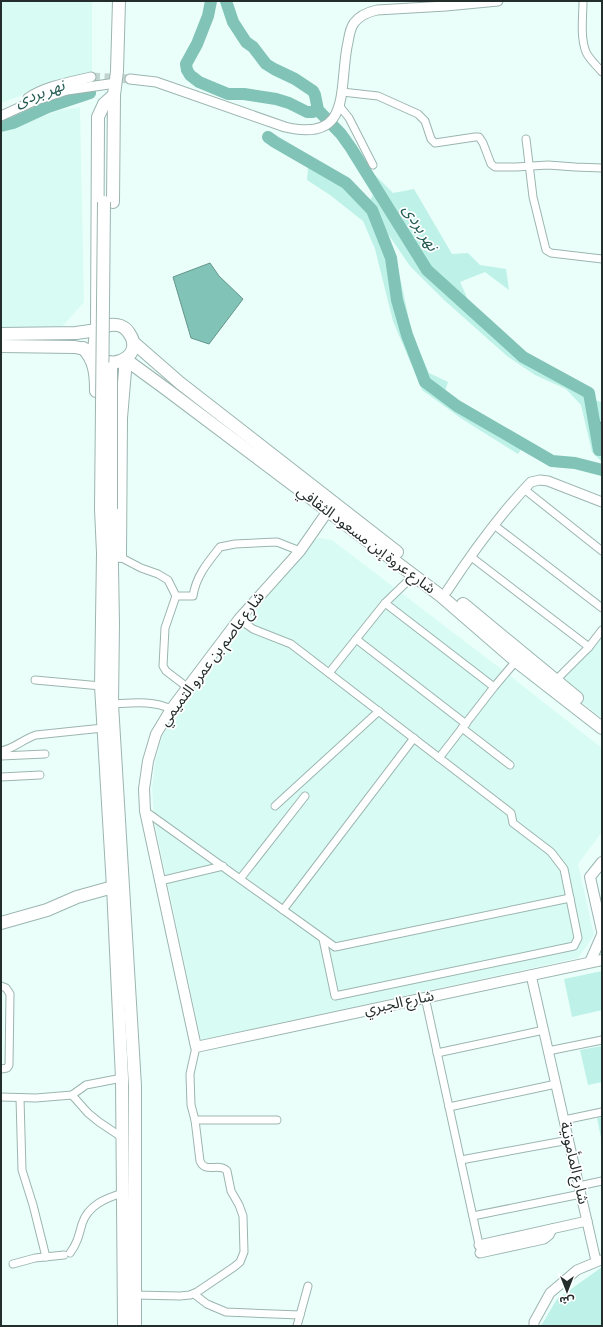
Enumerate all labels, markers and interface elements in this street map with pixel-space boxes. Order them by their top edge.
water label: نهر بردى [13,76,69,112]
water label: نهر بردى [398,201,442,256]
street label: شارع عروة إبن مسعود الثقافي [292,482,439,600]
street label: شارع عاصم بن عمرو التميمي [155,588,271,731]
street label: شارع الجبري [362,986,436,1022]
street label: شارع المأمونية [553,1120,593,1207]
north arrow [547,1271,587,1311]
text: ش [559,1294,575,1307]

